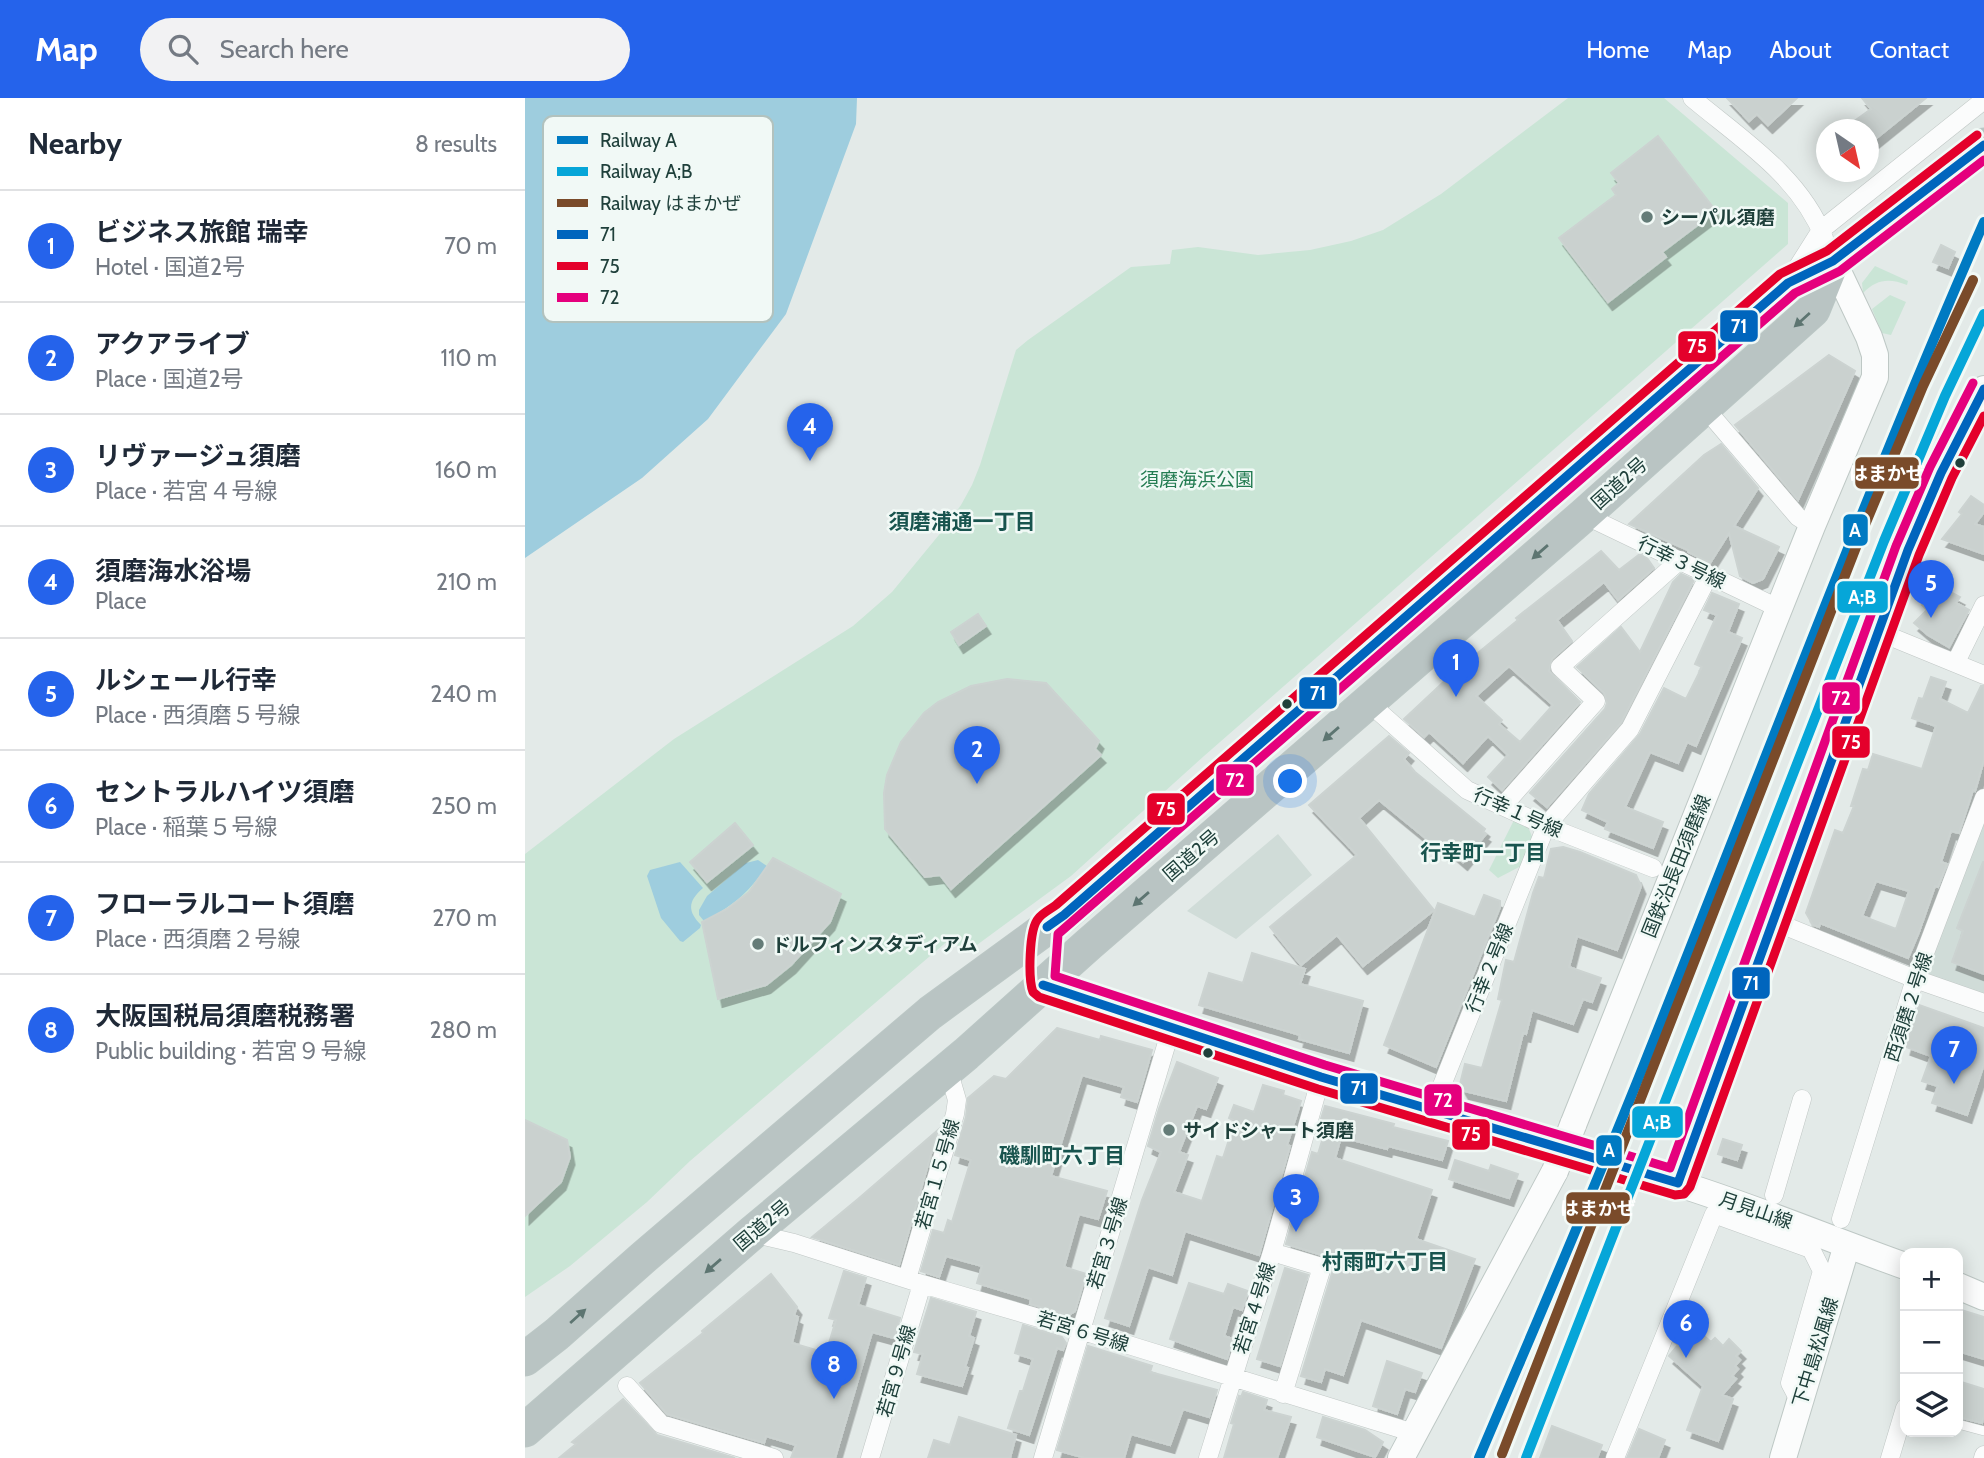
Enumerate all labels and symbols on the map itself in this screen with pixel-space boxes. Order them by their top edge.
legend [543,116,773,322]
north arrow [1816,119,1879,182]
text: Railway A [600,129,677,152]
text: Railway A;B [600,160,692,183]
text: Railway はまかぜ [600,192,741,215]
place label: シーパル須磨 [1661,206,1775,229]
marker: シーパル須磨 [1639,209,1655,225]
text: 71 [600,223,616,246]
text: 75 [600,255,620,278]
text: 72 [600,286,620,309]
line badge: 71 [1719,309,1759,343]
one-way arrow [1793,312,1811,328]
text: 71 [1731,315,1747,338]
line badge: 75 [1677,330,1717,363]
text: 75 [1687,335,1707,358]
pin: 4 [787,403,833,461]
street label: 国道2号 [1587,452,1652,514]
line badge: はまかぜ [1854,456,1920,490]
unlabelled marker [1953,456,1967,470]
text: はまかぜ [1849,462,1925,485]
park label: 須磨海浜公園 [1140,468,1254,491]
district label: 須磨浦通一丁目 [889,509,1036,534]
line badge: A [1842,513,1869,547]
text: A [1849,519,1861,542]
street label: 行幸３号線 [1634,531,1730,594]
one-way arrow [1531,544,1549,560]
pin: 5 [1908,560,1954,618]
line badge: A;B [1836,580,1889,614]
text: A;B [1848,586,1876,609]
pin: 1 [1433,639,1479,697]
line badge: 71 [1298,676,1338,710]
line badge: 72 [1821,681,1861,715]
text: 71 [1310,682,1326,705]
text: 72 [1831,687,1851,710]
unlabelled marker [1280,697,1294,711]
one-way arrow [1323,725,1340,741]
line badge: 75 [1831,725,1871,759]
pin: 2 [954,726,1000,784]
text: 75 [1841,731,1861,754]
line badge: 72 [1215,763,1255,797]
your location [1273,764,1307,798]
text: 72 [1225,769,1245,792]
street label: 行幸１号線 [1470,783,1566,842]
street label: 国鉄沿長田須磨線 [1637,791,1716,941]
line badge: 75 [1146,792,1186,826]
text: 75 [1156,798,1176,821]
street label: 国道2号 [1159,825,1224,886]
district label: 行幸町一丁目 [1420,840,1546,865]
one-way arrow [1132,891,1150,907]
street label: 行幸２号線 [1461,920,1518,1017]
place label: ドルフィンスタディアム [772,933,978,956]
marker: ドルフィンスタディアム [750,936,766,952]
street label: 西須磨２号線 [1880,949,1937,1065]
line badge: 71 [1731,966,1771,1000]
text: 71 [1743,972,1759,995]
pin: 7 [1931,1026,1977,1084]
unlabelled marker [1201,1046,1215,1060]
line badge: 71 [1339,1072,1379,1105]
text: 71 [1351,1077,1367,1100]
line badge: 72 [1423,1083,1463,1117]
text: 72 [1433,1089,1453,1112]
line badge: A;B [1631,1105,1684,1139]
text: A;B [1643,1111,1671,1134]
street label: 若宮１５号線 [911,1116,964,1232]
line badge: 75 [1451,1118,1491,1151]
place label: サイドシャート須磨 [1183,1119,1354,1142]
marker: サイドシャート須磨 [1161,1122,1177,1138]
text: 75 [1461,1123,1481,1146]
line badge: A [1595,1134,1623,1167]
text: A [1603,1139,1615,1162]
district label: 磯馴町六丁目 [999,1143,1125,1168]
pin: 3 [1273,1174,1319,1232]
street label: 月見山線 [1716,1187,1796,1234]
line badge: はまかぜ [1565,1191,1631,1225]
street label: 若宮３号線 [1083,1194,1132,1292]
street label: 国道2号 [729,1195,795,1256]
text: はまかぜ [1560,1197,1636,1220]
district label: 村雨町六丁目 [1322,1249,1448,1274]
one-way arrow [705,1258,722,1273]
street label: 若宮４号線 [1229,1259,1280,1357]
street label: 下中島松風線 [1788,1294,1843,1410]
pin: 6 [1663,1300,1709,1358]
street label: 若宮６号線 [1034,1307,1132,1356]
one-way arrow [569,1308,586,1324]
street label: 若宮９号線 [872,1322,921,1420]
pin: 8 [811,1341,857,1399]

